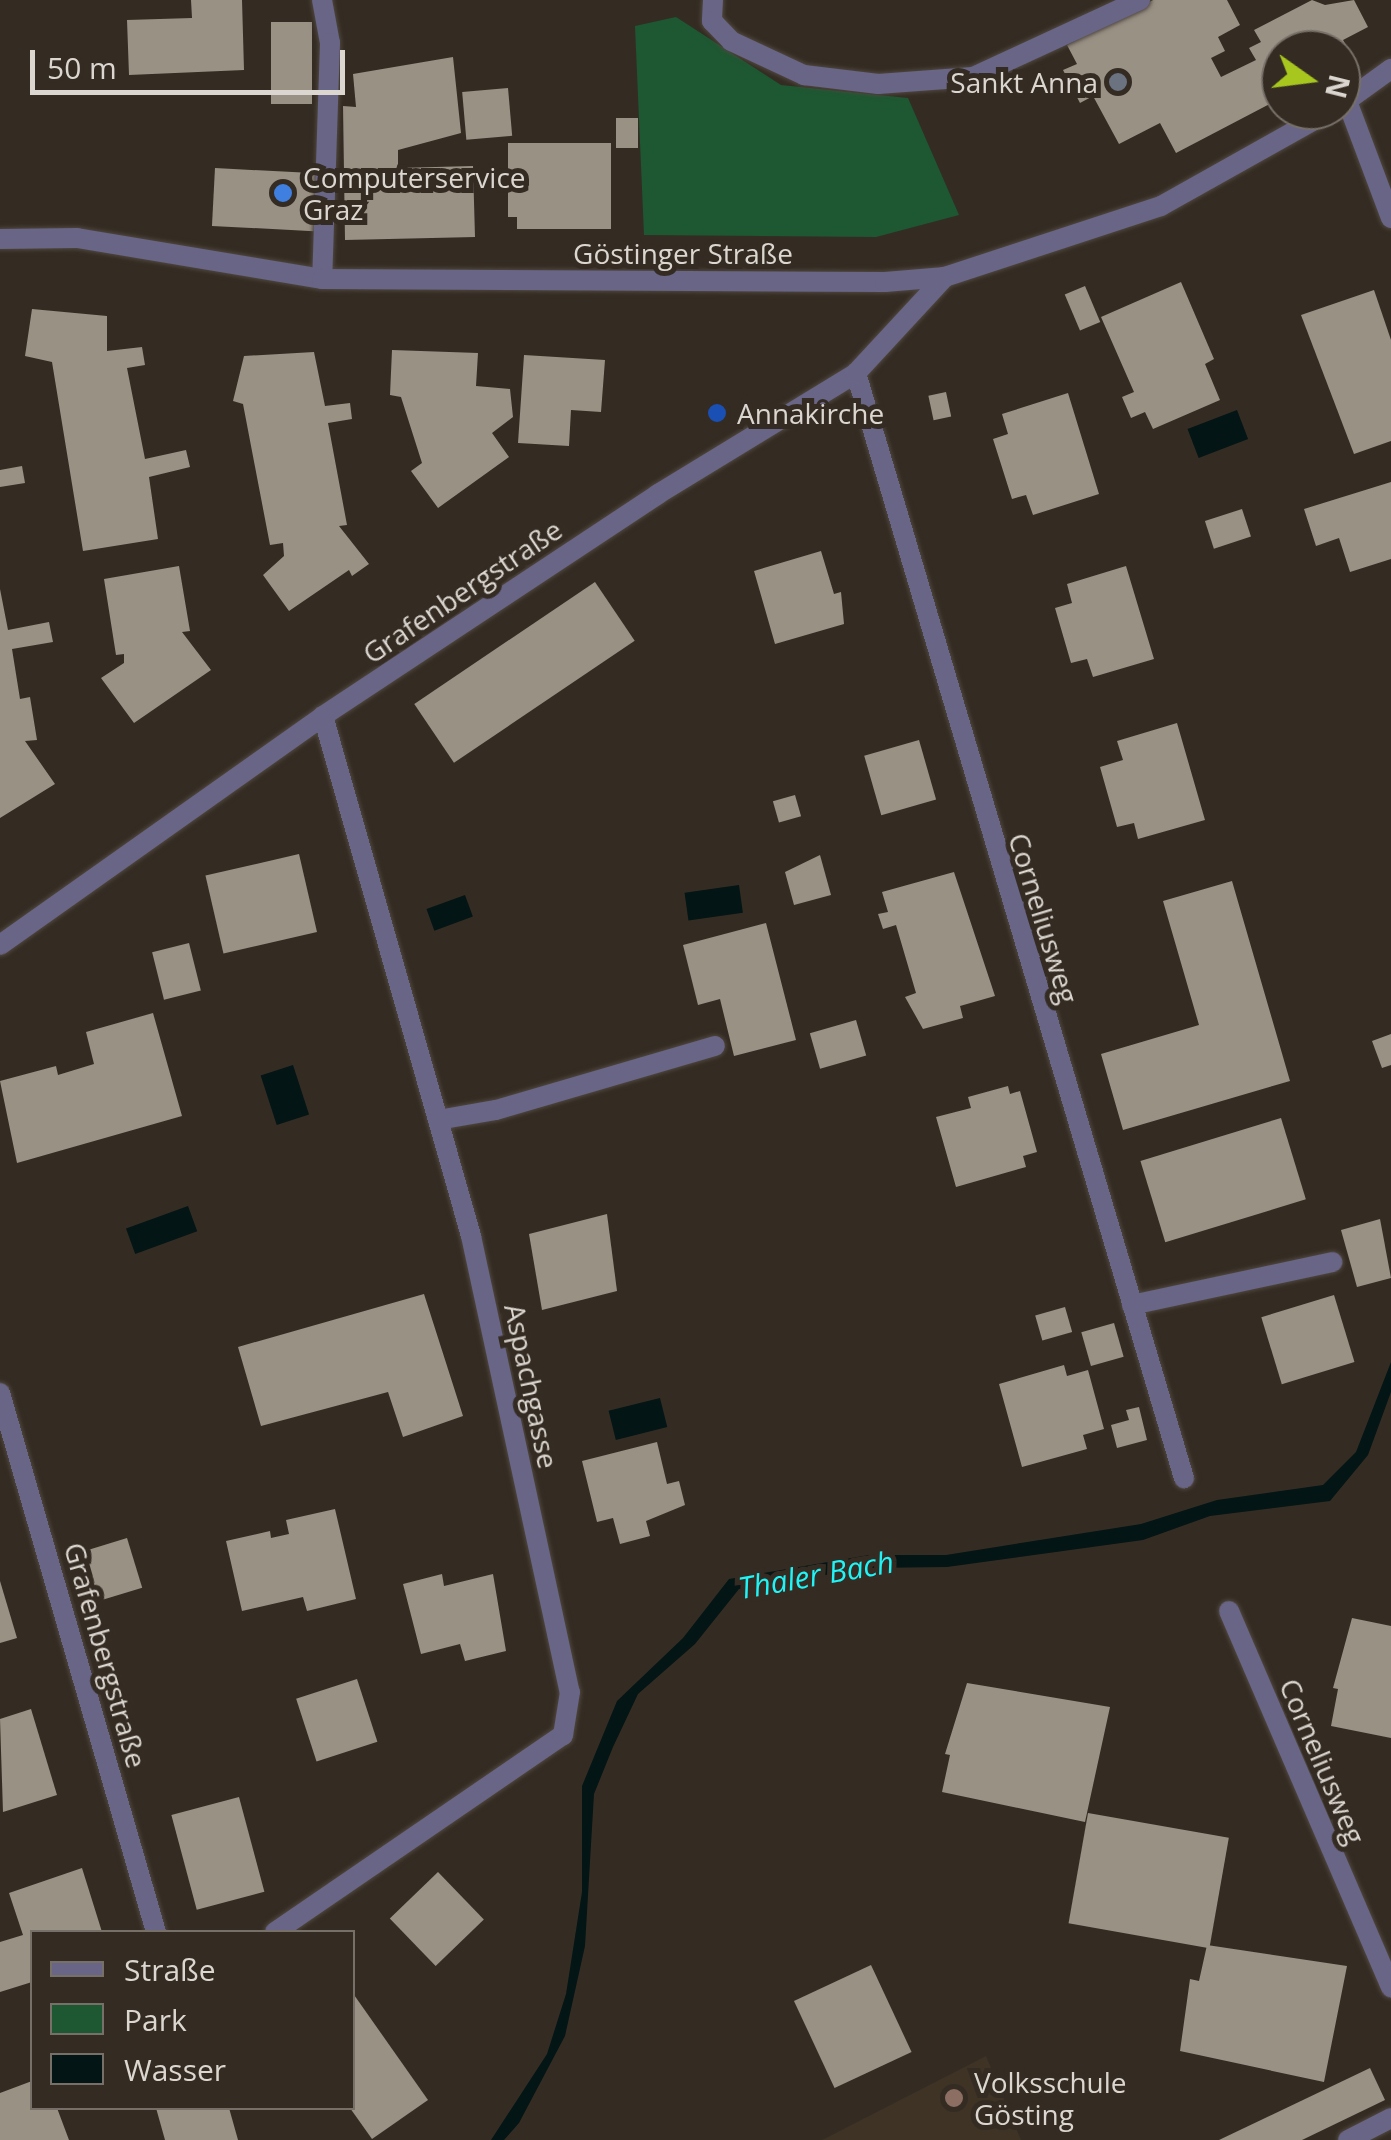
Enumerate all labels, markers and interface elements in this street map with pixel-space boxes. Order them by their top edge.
scale bar [35,30,350,92]
north arrow [1261,30,1361,130]
text: 50 m [47,47,117,88]
place label: Sankt Anna [950,65,1098,99]
marker: Sankt Anna [1107,71,1129,93]
text: N [1317,71,1359,102]
place label: Computerservice Graz [303,160,526,226]
marker: Computerservice Graz [272,182,294,204]
street label: Göstinger Straße [573,236,793,270]
place label: Annakirche [737,396,884,430]
marker: Annakirche [706,402,728,424]
street label: Grafenbergstraße [356,512,568,670]
street label: Corneliusweg [1002,829,1086,1007]
street label: Aspachgasse [498,1301,566,1471]
street label: Grafenbergstraße [58,1539,154,1771]
water label: Thaler Bach [735,1544,897,1606]
street label: Corneliusweg [1273,1673,1373,1849]
legend [30,1930,355,2110]
text: Straße [124,1949,216,1990]
text: Park [124,1999,187,2040]
text: Wasser [124,2049,226,2090]
place label: Volksschule Gösting [974,2065,1127,2131]
marker: Volksschule Gösting [943,2087,965,2109]

